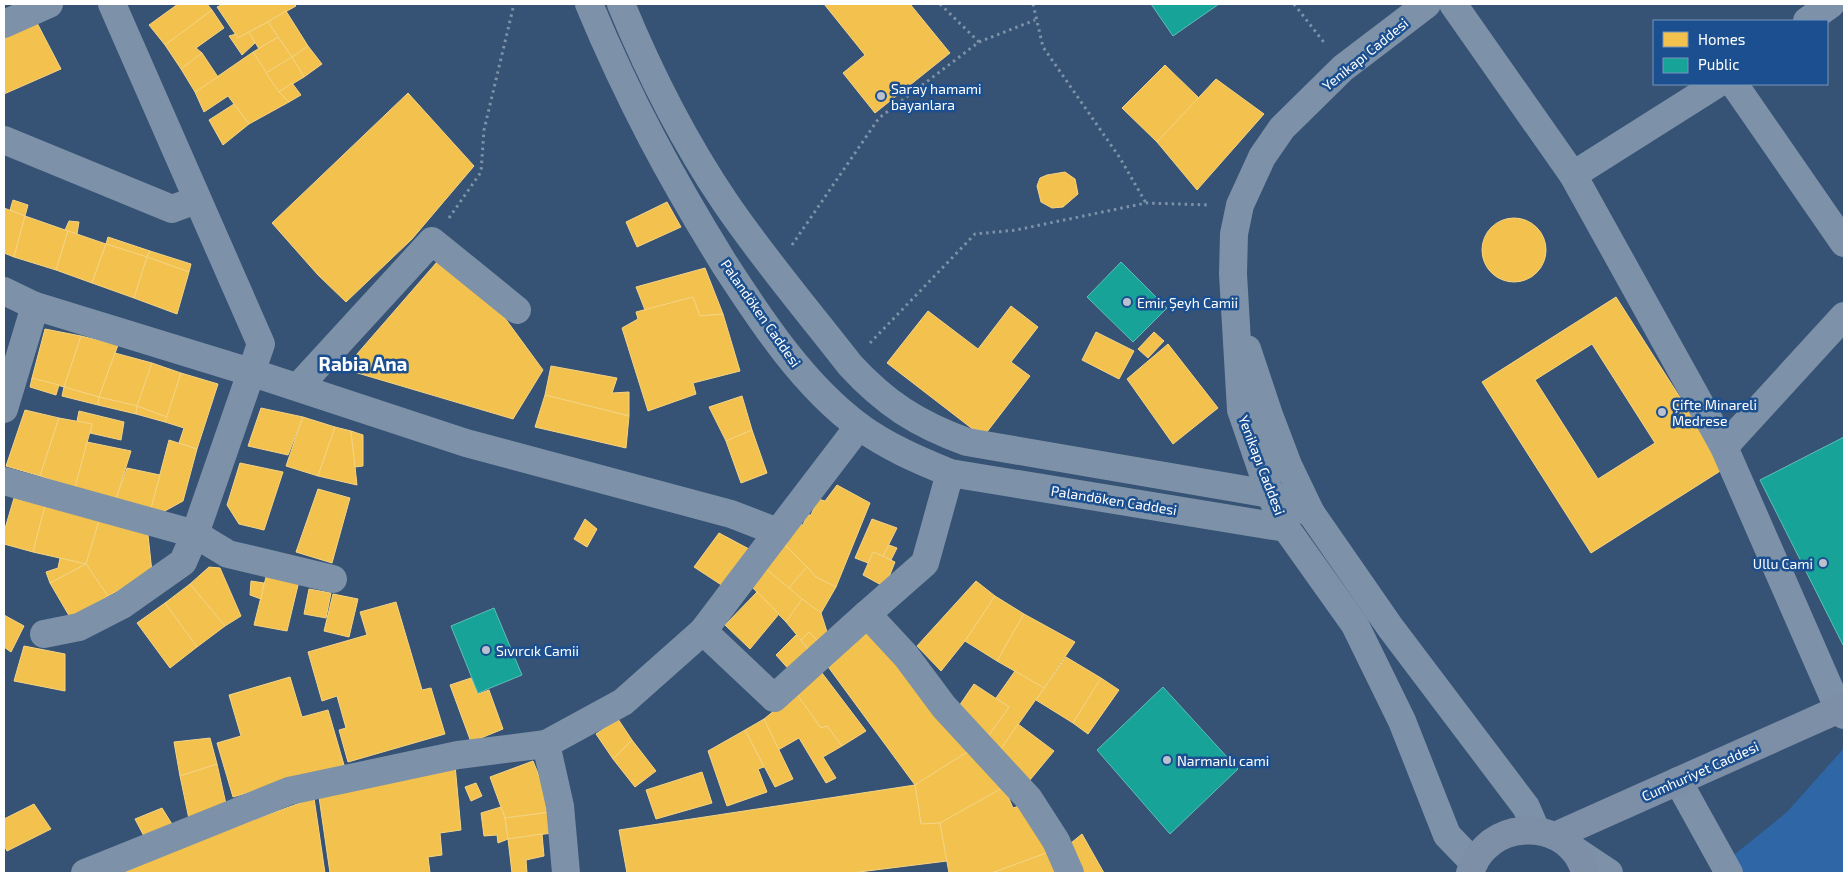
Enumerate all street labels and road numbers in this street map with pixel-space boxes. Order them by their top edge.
street label: Yenikapı Caddesi [1319,14,1411,94]
street label: Palandöken Caddesi [718,256,804,370]
street label: Yenikapı Caddesi [1235,413,1289,517]
street label: Palandöken Caddesi [1050,482,1178,518]
street label: Cumhuriyet Caddesi [1639,737,1761,805]

